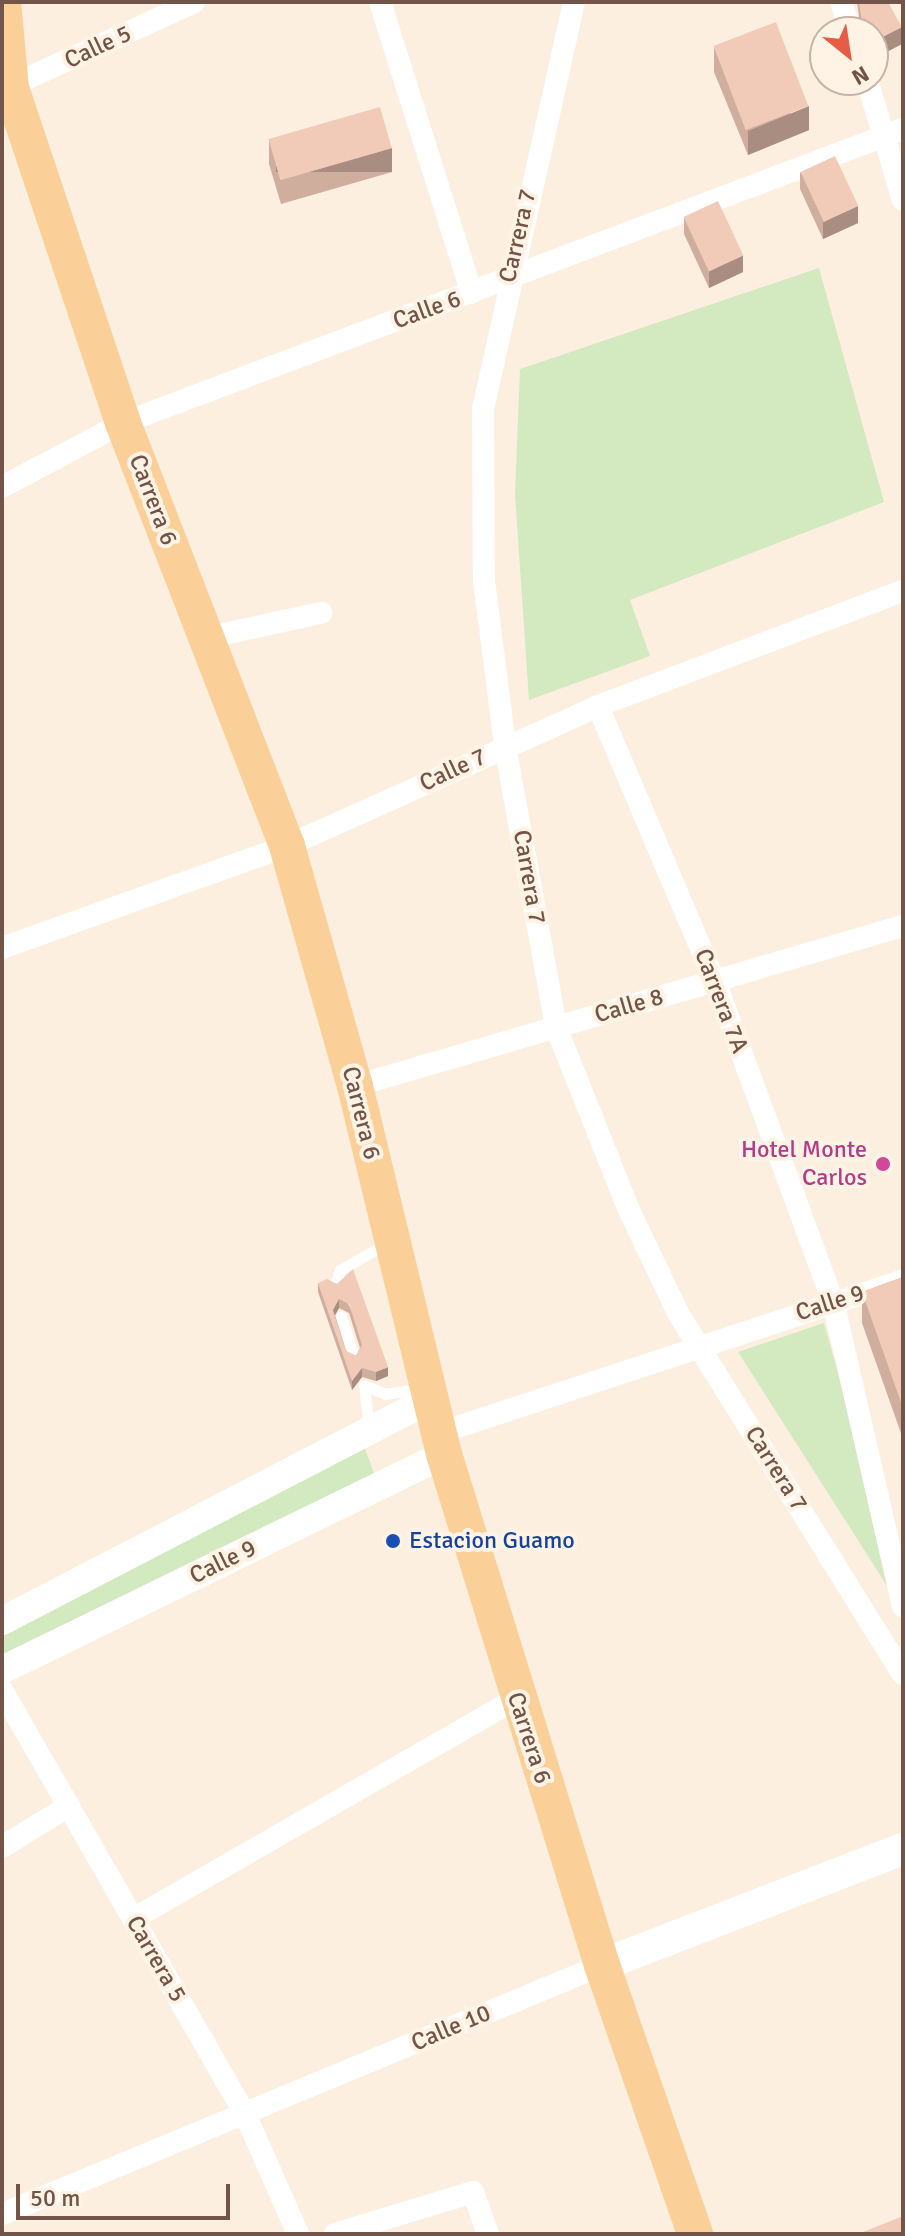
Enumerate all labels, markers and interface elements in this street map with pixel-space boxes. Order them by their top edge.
north arrow [809,16,889,96]
street label: Calle 5 [60,19,136,75]
text: N [847,60,874,91]
street label: Carrera 7 [493,187,543,285]
street label: Calle 6 [389,284,465,336]
street label: Carrera 6 [123,451,183,549]
street label: Calle 7 [415,742,491,798]
street label: Carrera 7 [507,828,551,926]
street label: Carrera 7A [688,945,754,1057]
street label: Calle 8 [591,982,667,1030]
street label: Carrera 6 [336,1064,386,1162]
place label: Hotel Monte Carlos [741,1136,867,1192]
marker: Hotel Monte Carlos [874,1155,892,1173]
street label: Calle 9 [792,1278,868,1328]
street label: Carrera 7 [739,1421,813,1517]
place label: Estacion Guamo [409,1527,575,1555]
marker: Estacion Guamo [384,1532,402,1550]
street label: Calle 9 [185,1534,261,1590]
street label: Carrera 6 [501,1688,557,1788]
street label: Carrera 5 [120,1911,192,2007]
street label: Calle 10 [407,1998,495,2058]
scale bar [20,2168,234,2218]
text: 50 m [30,2183,80,2213]

